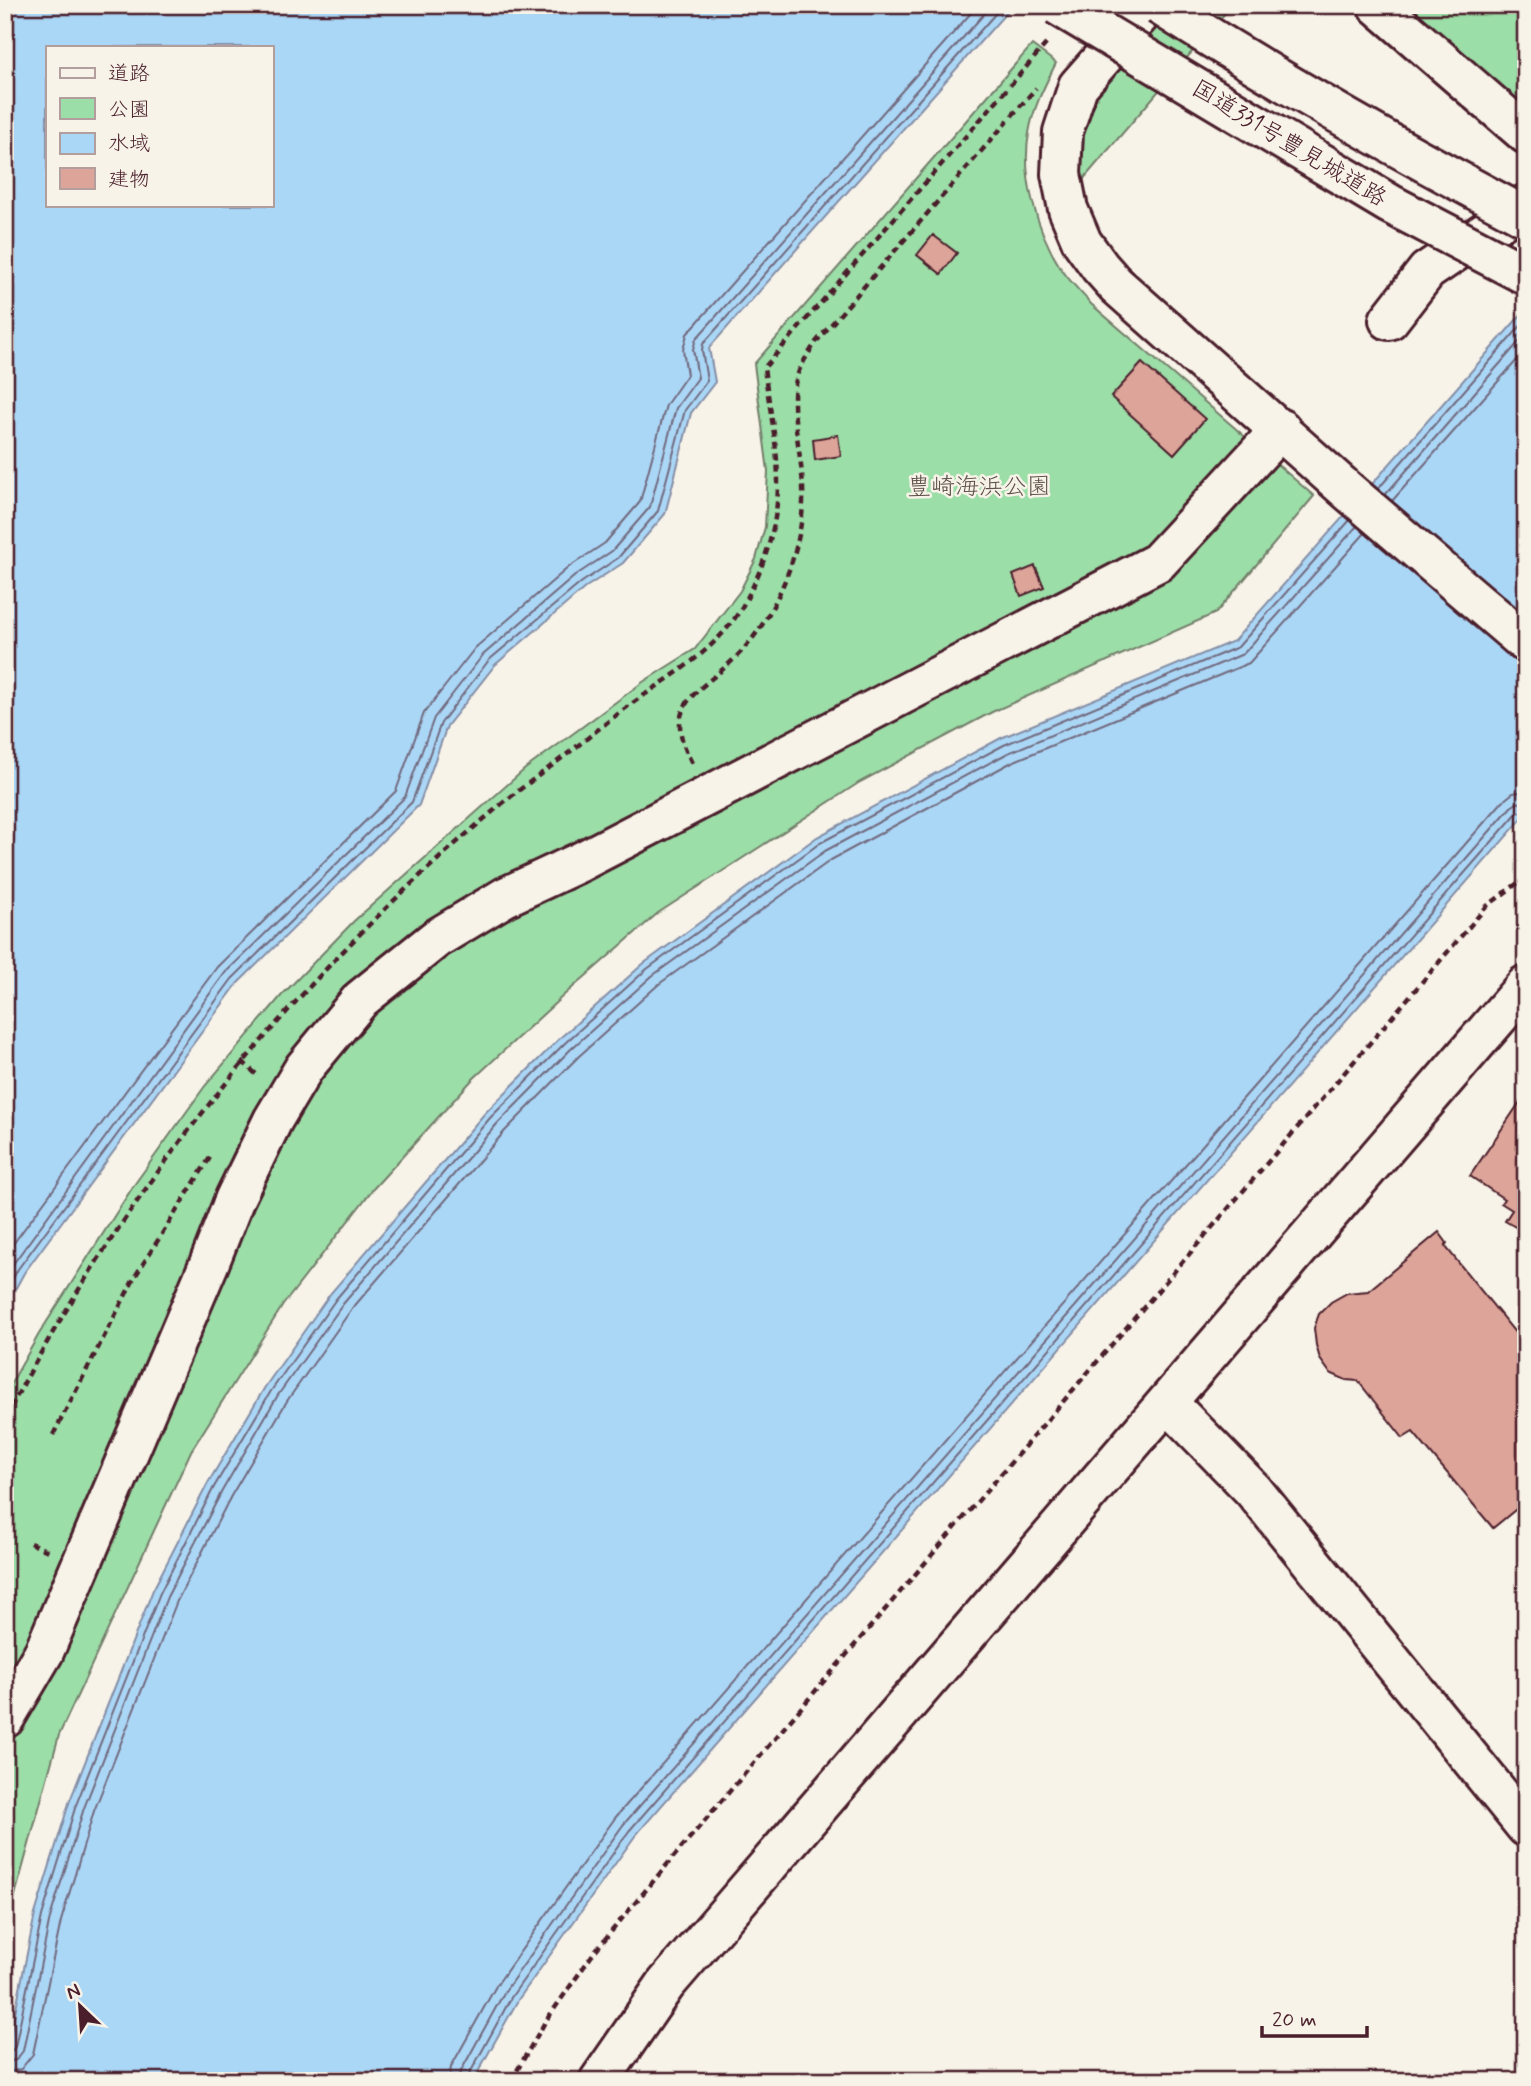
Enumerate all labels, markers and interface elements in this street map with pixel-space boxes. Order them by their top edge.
legend [46,46,273,206]
text: 道路 [108,60,150,88]
street label: 国道331号豊見城道路 [1186,73,1392,215]
text: 公園 [108,96,150,124]
text: 水域 [108,130,150,158]
text: 建物 [108,166,150,194]
park label: 豊崎海浜公園 [907,472,1051,503]
north arrow [46,1970,116,2040]
text: N [62,1978,84,2006]
scale bar [1262,1995,1366,2039]
text: 20 m [1272,2006,1317,2034]

